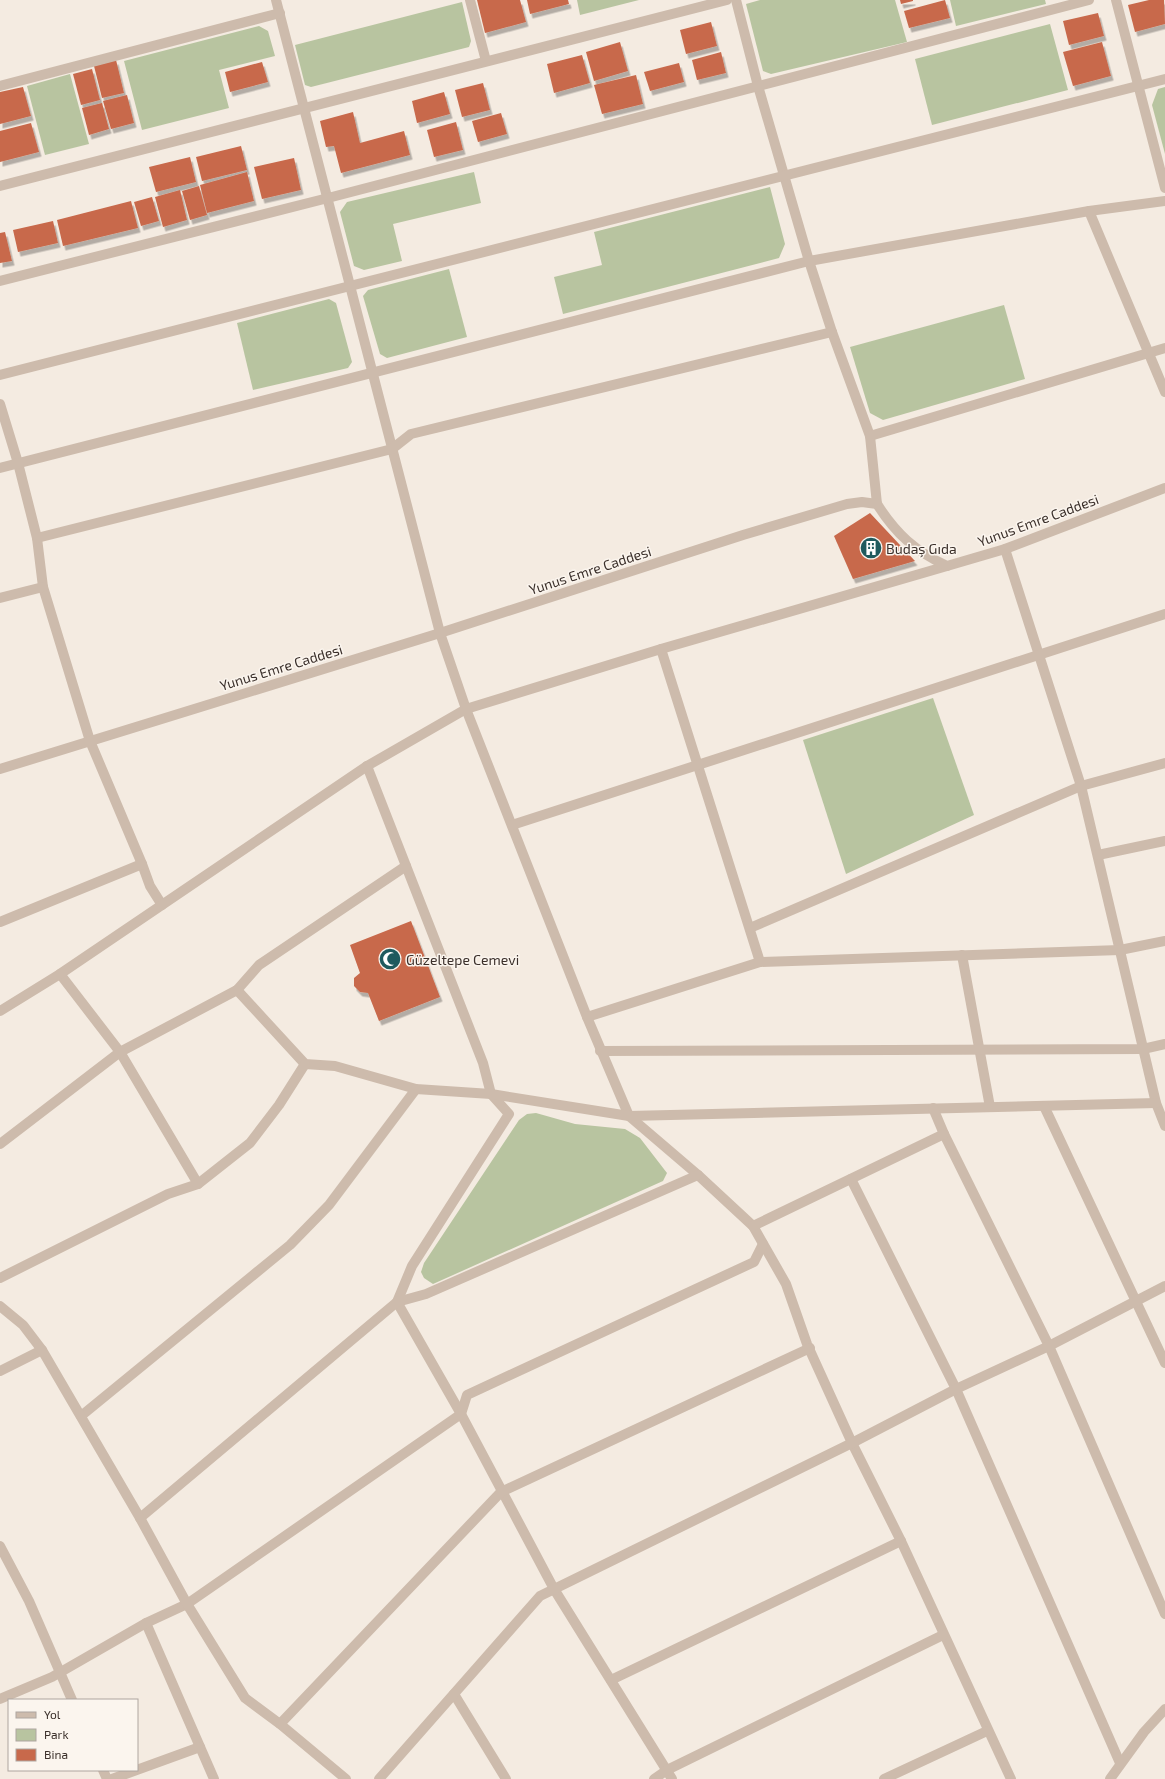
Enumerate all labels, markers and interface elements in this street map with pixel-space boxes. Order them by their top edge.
street label: Yunus Emre Caddesi [975,490,1101,550]
building icon: Budaş Gıda [858,535,884,561]
place label: Budaş Gıda [886,540,957,558]
street label: Yunus Emre Caddesi [527,542,653,598]
street label: Yunus Emre Caddesi [218,640,344,694]
mosque icon: Güzeltepe Cemevi [377,946,403,972]
place label: Güzeltepe Cemevi [406,951,519,968]
legend [8,1699,138,1771]
text: Yol [44,1707,61,1721]
text: Park [44,1727,69,1741]
text: Bina [44,1747,68,1761]

